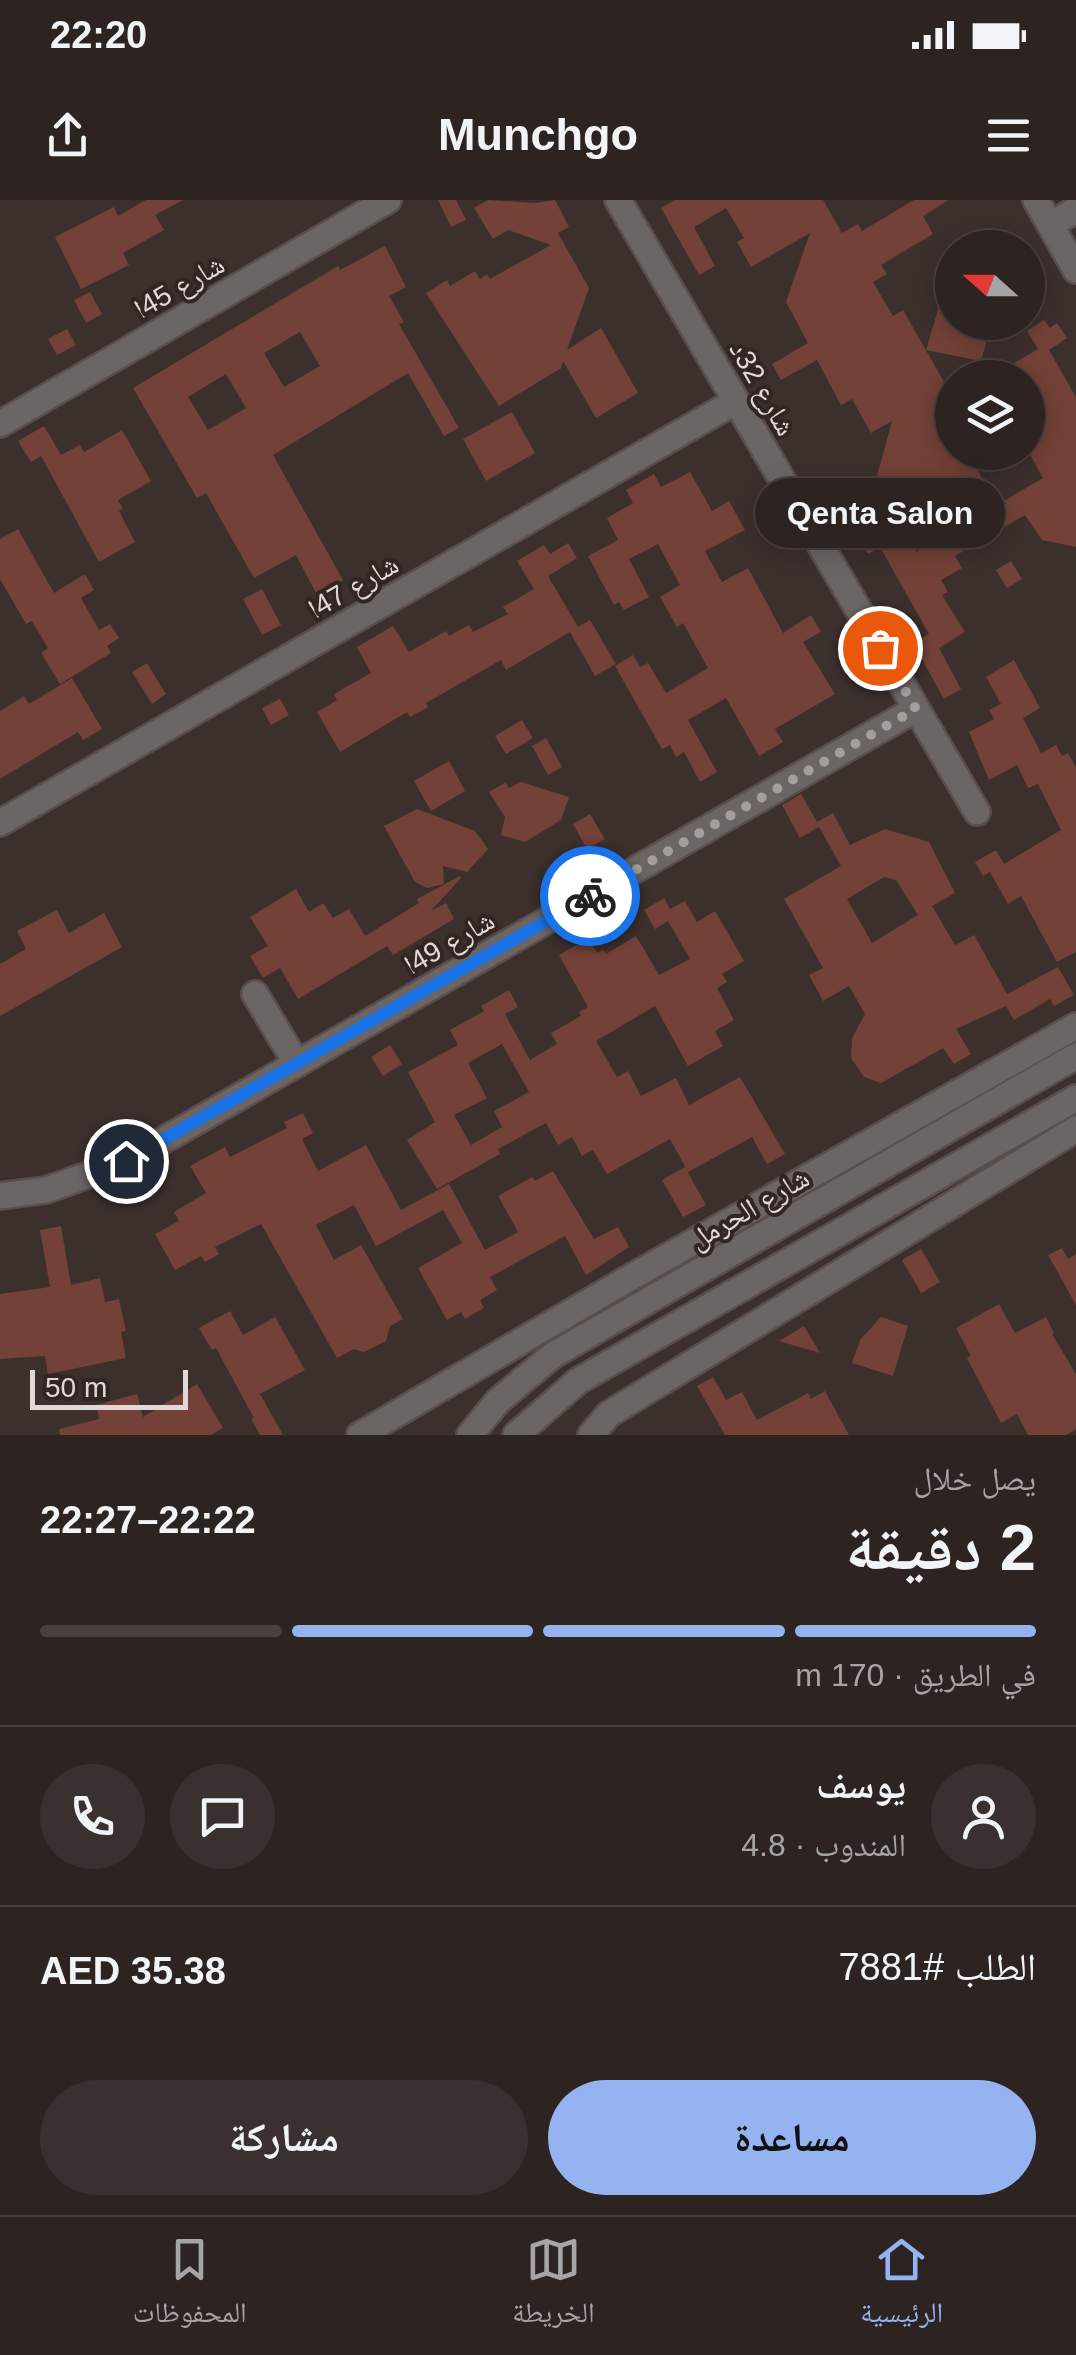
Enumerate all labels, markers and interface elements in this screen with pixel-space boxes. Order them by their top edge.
text: 22:20 [50,14,147,56]
icon: share [40,108,95,163]
icon: menu [981,108,1036,163]
text: Munchgo [438,109,638,160]
north arrow [935,230,1045,340]
map controls [935,230,1045,470]
street label: شارع 45ا [129,248,231,326]
street label: شارع 32د [721,336,802,442]
button: layers [935,360,1045,470]
callout: Qenta Salon [755,478,1005,548]
text: Qenta Salon [787,495,973,531]
street label: شارع 47ا [303,548,405,626]
pin [838,606,923,691]
icon: bag [853,621,908,676]
courier [540,846,640,946]
icon: bike [563,869,618,924]
street label: شارع 49ا [399,904,501,982]
pin [84,1119,169,1204]
icon: home [99,1134,154,1189]
street label: شارع الحرمل [684,1162,816,1257]
scale bar [30,1365,188,1410]
text: 50 m [45,1372,107,1403]
text: يصل خلال [913,1461,1036,1497]
text: 22:22–22:27 [40,1499,256,1541]
text: 2 دقيقة [845,1511,1036,1584]
text: في الطريق · 170 m [795,1657,1036,1693]
button: phone [40,1764,145,1869]
button: chat [170,1764,275,1869]
text: يوسف [816,1764,906,1806]
button: person [931,1764,1036,1869]
text: المندوب · 4.8 [741,1827,906,1863]
text: الطلب #7881 [838,1946,1036,1988]
text: AED 35.38 [40,1950,226,1992]
button: مشاركة [40,2080,528,2195]
button: مساعدة [548,2080,1036,2195]
tab: المحفوظات [133,2232,247,2340]
tab: الخريطة [512,2232,595,2340]
tab: الرئيسية [860,2232,943,2340]

